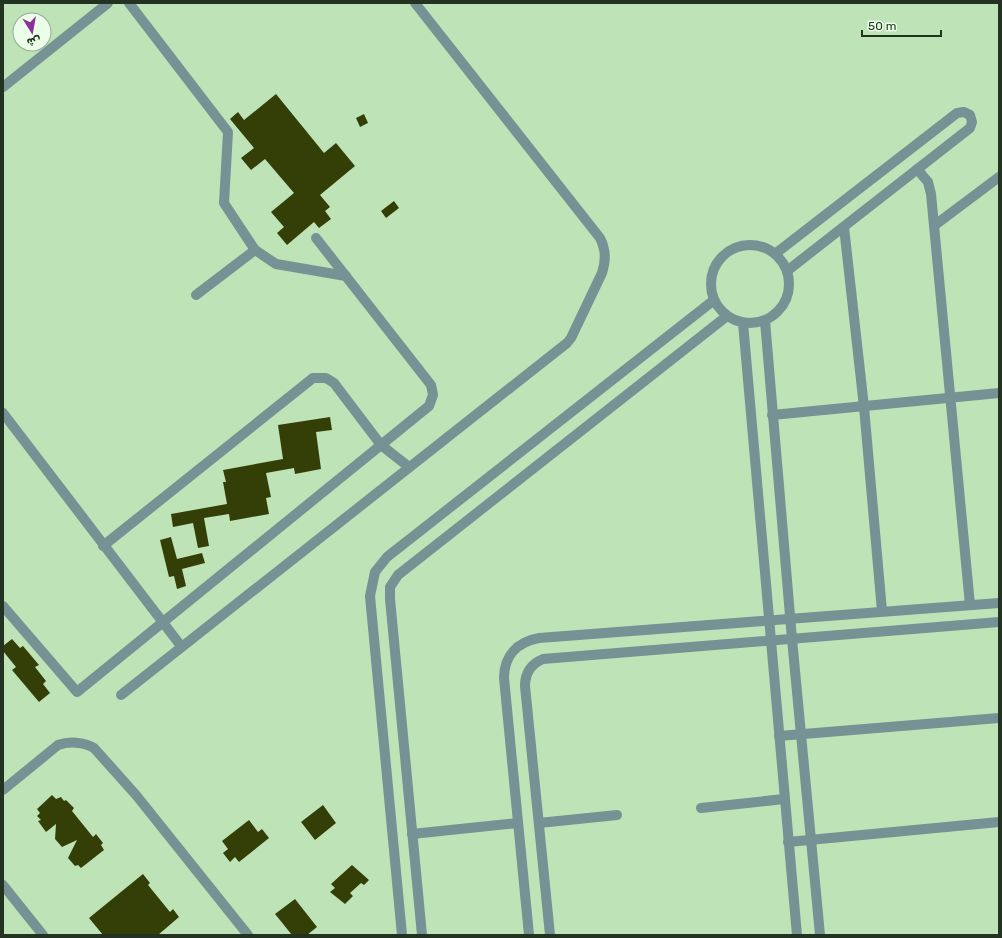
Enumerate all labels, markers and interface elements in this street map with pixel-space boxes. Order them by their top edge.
north arrow [12,12,52,52]
scale bar [862,12,941,38]
text: 50 m [868,19,896,33]
text: ش [26,34,42,49]

